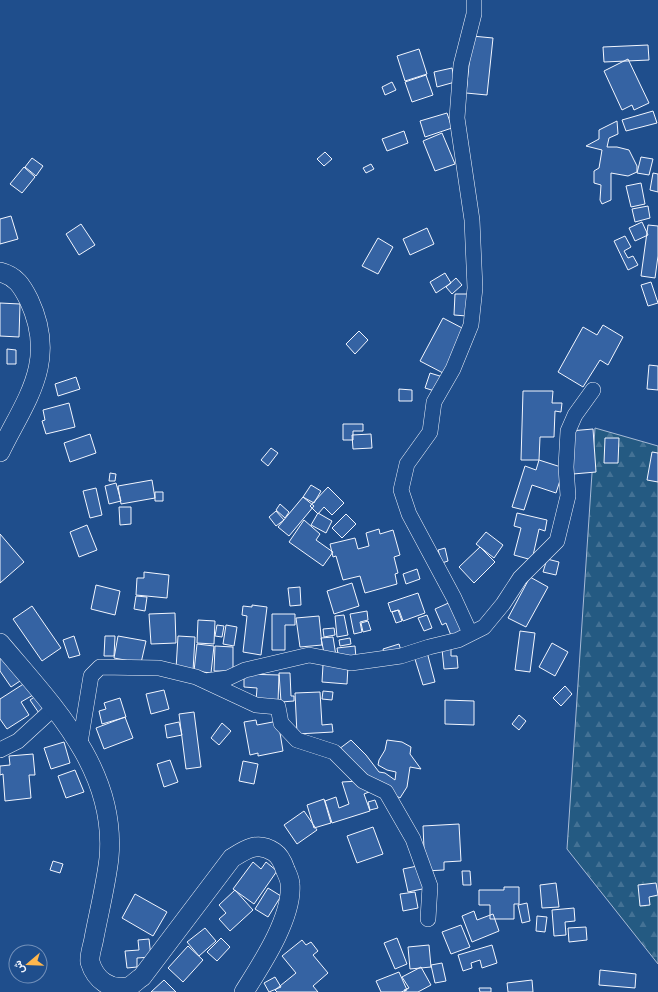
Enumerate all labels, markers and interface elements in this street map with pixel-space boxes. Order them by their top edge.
north arrow [8,944,48,984]
text: ش [10,959,27,976]

